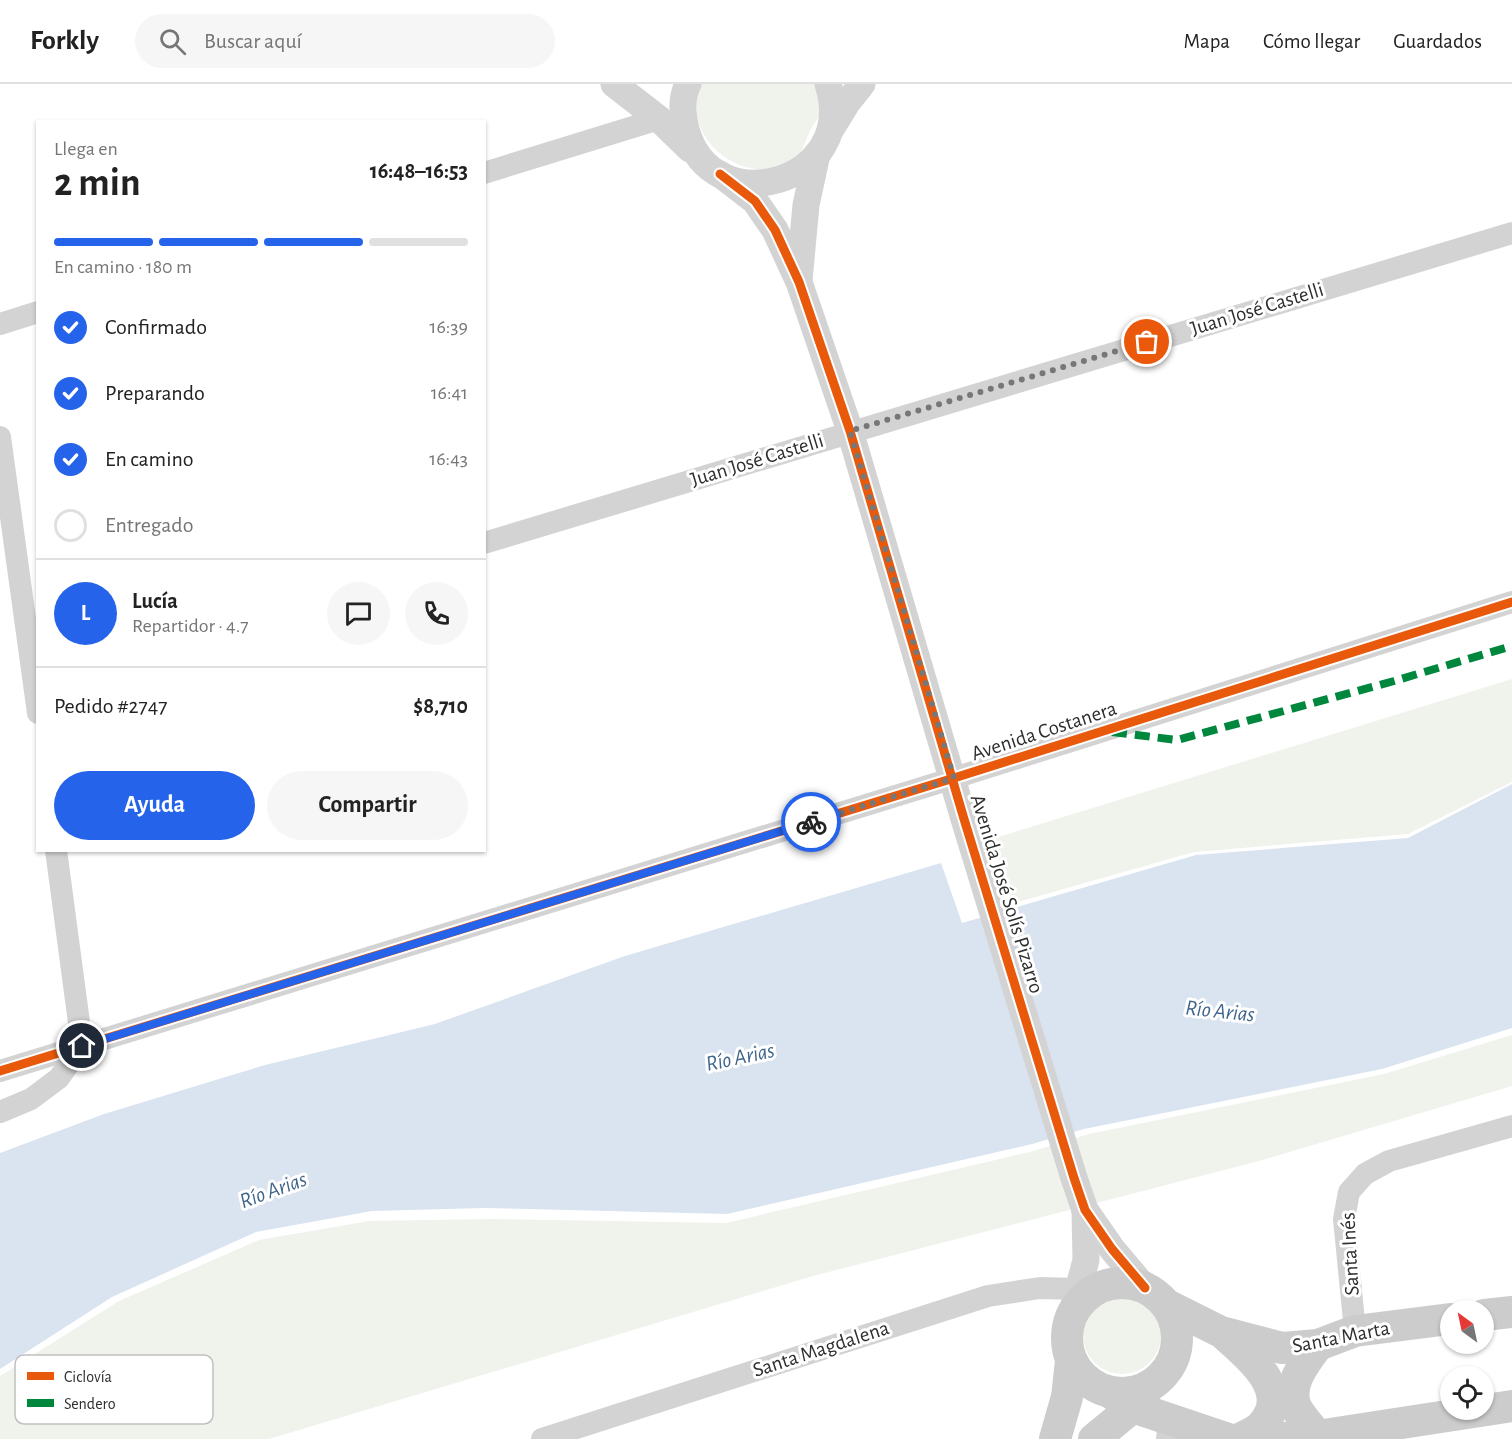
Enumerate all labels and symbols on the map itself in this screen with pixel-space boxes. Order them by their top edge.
street label: Juan José Castelli [1188,279,1326,339]
pin [1121,316,1172,367]
street label: Juan José Castelli [688,430,826,490]
street label: Avenida Costanera [969,698,1120,764]
courier [781,792,841,852]
street label: Avenida José Solís Pizarro [967,792,1047,996]
water label: Río Arias [1184,996,1256,1026]
pin [56,1020,107,1071]
water label: Río Arias [704,1039,776,1075]
water label: Río Arias [237,1168,309,1212]
street label: Santa Inés [1337,1212,1363,1296]
north arrow [1440,1300,1494,1354]
street label: Santa Magdalena [750,1317,892,1381]
street label: Santa Marta [1291,1317,1392,1357]
legend [15,1355,213,1424]
text: Ciclovía [64,1369,112,1385]
text: Sendero [64,1396,116,1412]

